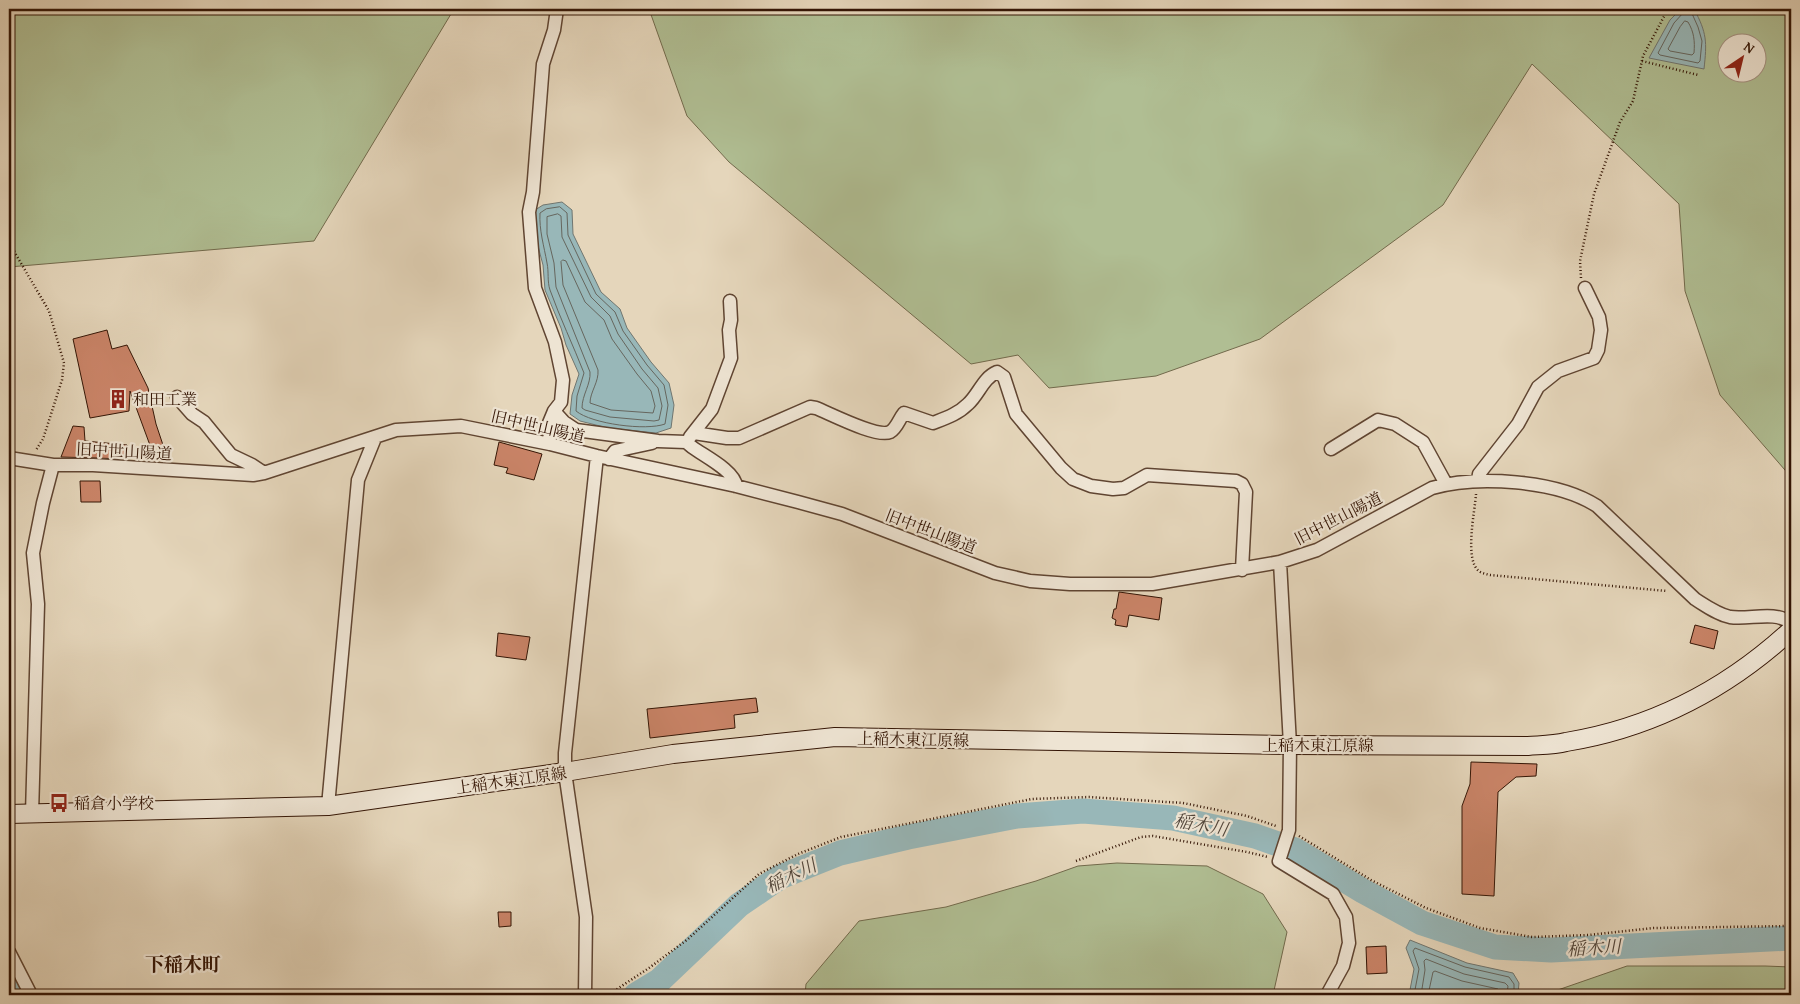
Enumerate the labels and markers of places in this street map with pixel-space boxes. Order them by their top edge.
place label: 和田工業 [133,387,197,411]
building icon: 和田工業 [107,388,129,410]
place label: 稲倉小学校 [74,791,154,815]
bus stop icon: 稲倉小学校 [48,792,70,814]

